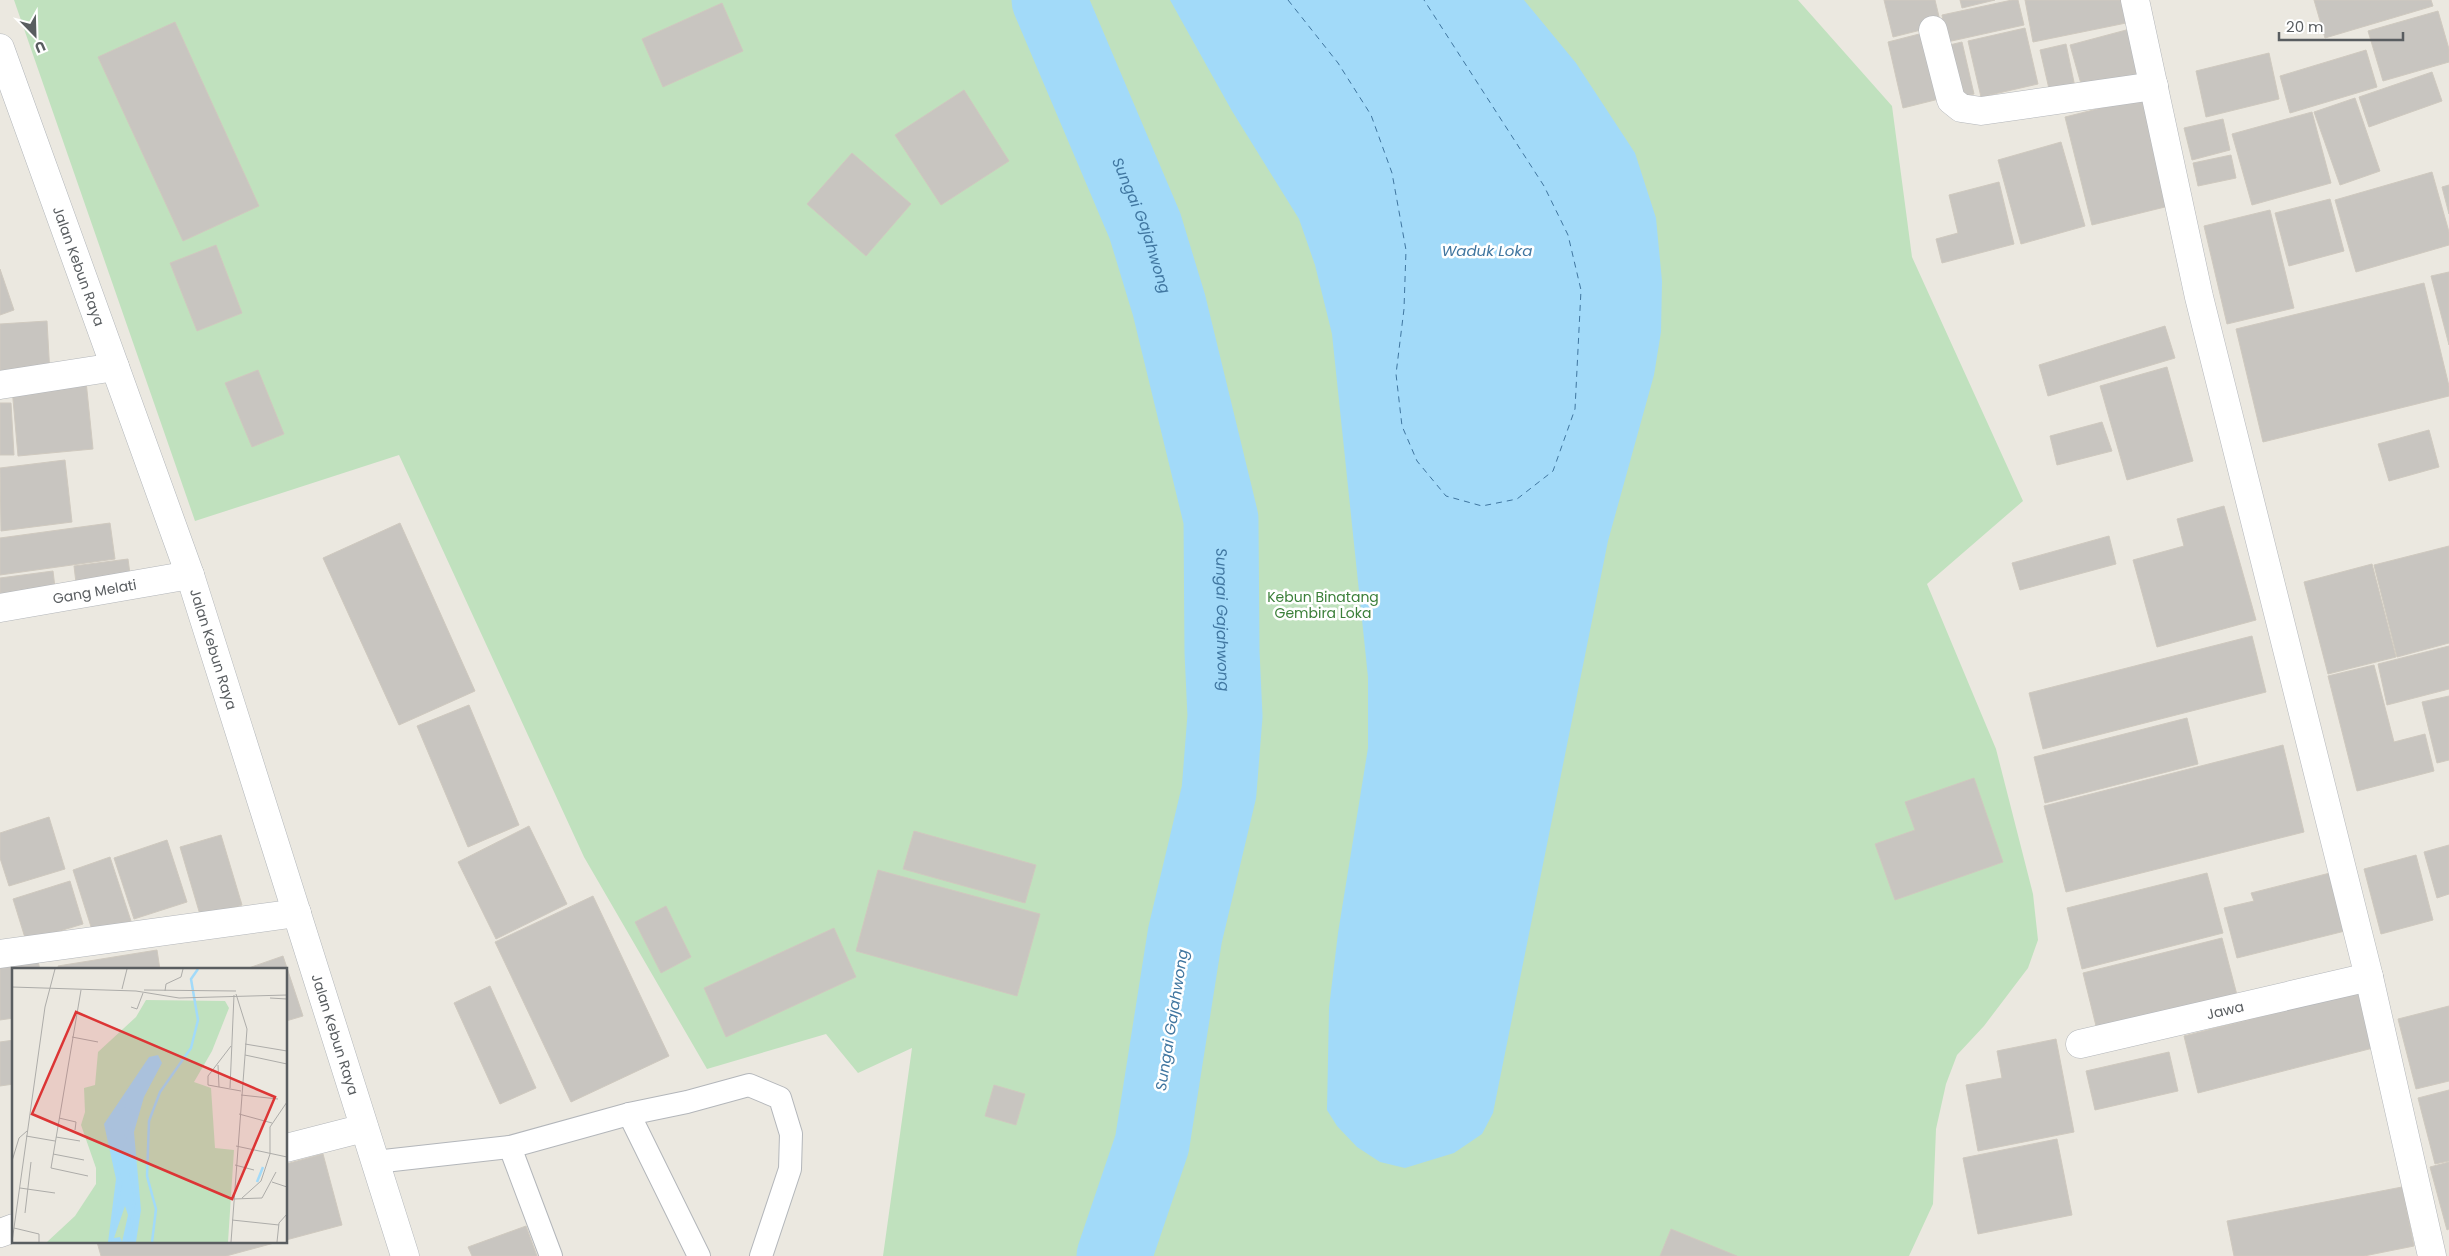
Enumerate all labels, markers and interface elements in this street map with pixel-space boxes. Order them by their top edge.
north arrow [10,10,60,60]
scale bar [2279,10,2403,42]
text: 20 m [2286,16,2324,37]
text: U [32,36,49,58]
water label: Sungai Gajahwong [1107,154,1176,296]
street label: Jalan Kebun Raya [48,204,109,329]
water label: Waduk Loka [1442,240,1532,261]
water label: Sungai Gajahwong [1211,548,1235,692]
street label: Gang Melati [51,574,138,609]
street label: Jalan Kebun Raya [185,586,242,712]
park label: Kebun Binatang Gembira Loka [1267,587,1379,623]
water label: Sungai Gajahwong [1150,948,1193,1092]
inset map [12,968,288,1244]
street label: Jalan Kebun Raya [307,971,364,1098]
street label: Jawa [2204,996,2246,1024]

